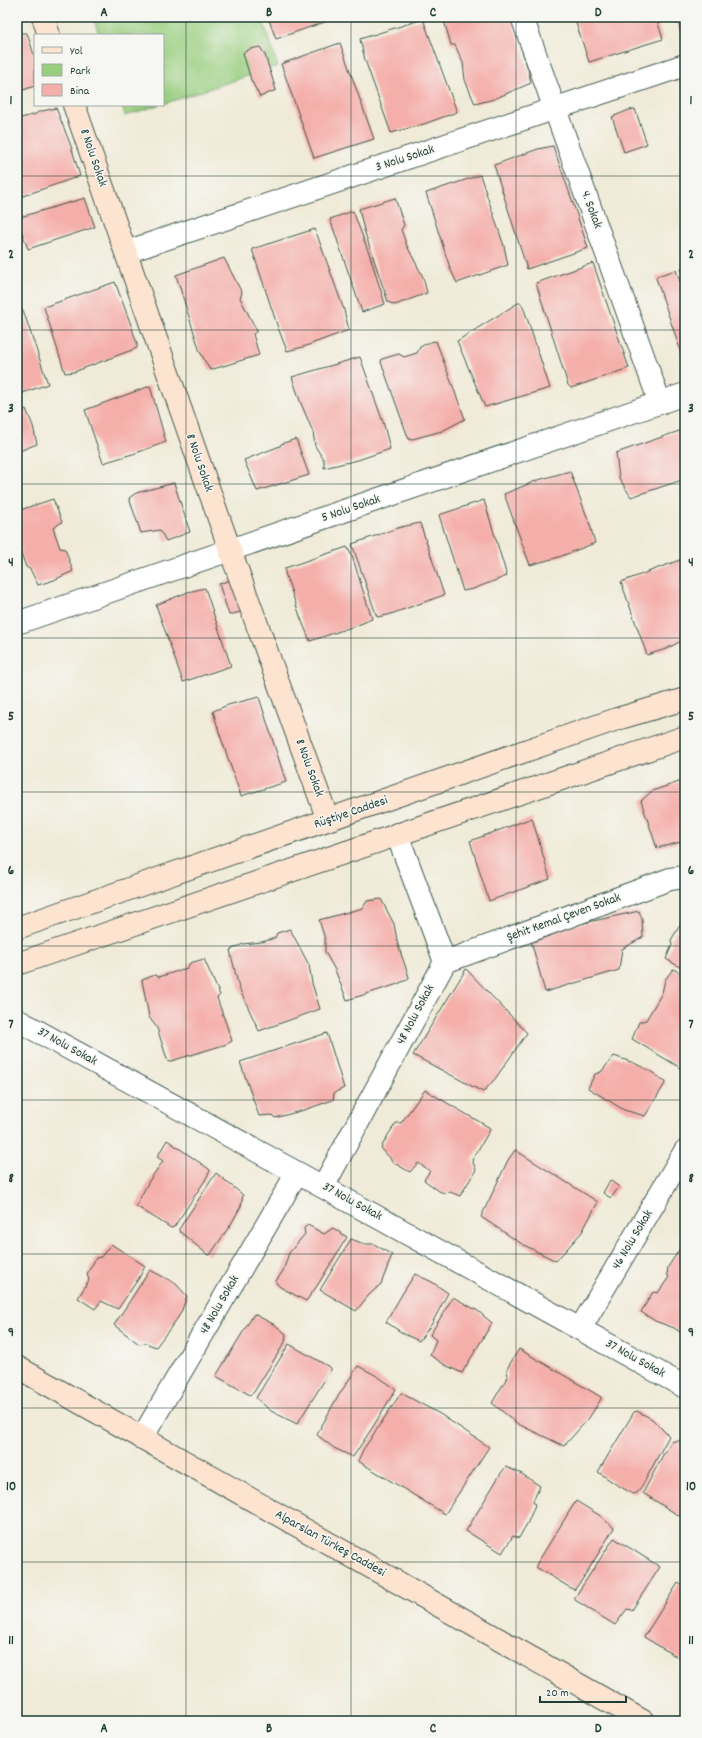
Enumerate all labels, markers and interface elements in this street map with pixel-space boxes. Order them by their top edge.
text: A [100,4,108,23]
text: B [266,4,272,23]
text: C [430,4,437,23]
text: D [595,4,602,23]
legend [34,34,164,106]
text: Yol [70,43,83,60]
text: Park [70,63,91,80]
text: Bina [70,83,89,100]
text: 1 [10,92,13,111]
text: 1 [690,92,693,111]
street label: 8 Nolu Sokak [74,126,112,190]
street label: 3 Nolu Sokak [373,141,437,177]
street label: 4. Sokak [575,189,607,231]
text: 2 [8,246,14,265]
text: 2 [688,246,694,265]
text: 3 [8,400,14,419]
text: 3 [688,400,694,419]
street label: 8 Nolu Sokak [180,431,218,495]
street label: 5 Nolu Sokak [319,490,383,528]
text: 4 [8,554,14,573]
text: 4 [688,554,694,573]
text: 5 [8,708,14,727]
text: 5 [688,708,694,727]
street label: 8 Nolu Sokak [290,736,328,800]
street label: Rüştiye Caddesi [312,791,391,835]
text: 6 [8,862,15,881]
text: 6 [688,862,695,881]
street label: Şehit Kemal Çeven Sokak [504,889,624,947]
street label: 48 Nolu Sokak [392,982,440,1048]
text: 7 [9,1016,14,1035]
text: 7 [689,1016,694,1035]
street label: 37 Nolu Sokak [34,1023,100,1071]
text: 8 [8,1170,14,1189]
text: 8 [688,1170,694,1189]
street label: 37 Nolu Sokak [319,1178,385,1226]
street label: 46 Nolu Sokak [608,1206,658,1274]
street label: 48 Nolu Sokak [195,1272,245,1338]
text: 9 [8,1324,14,1343]
text: 9 [688,1324,694,1343]
street label: 37 Nolu Sokak [602,1335,668,1383]
text: 10 [6,1478,16,1497]
text: 10 [686,1478,696,1497]
street label: Alparslan Türkeş Caddesi [271,1506,390,1583]
text: 11 [8,1632,14,1651]
text: 11 [688,1632,694,1651]
scale bar [540,1678,626,1704]
text: 20 m [546,1685,569,1702]
text: A [100,1720,108,1738]
text: B [266,1720,272,1738]
text: C [430,1720,437,1738]
text: D [595,1720,602,1738]

